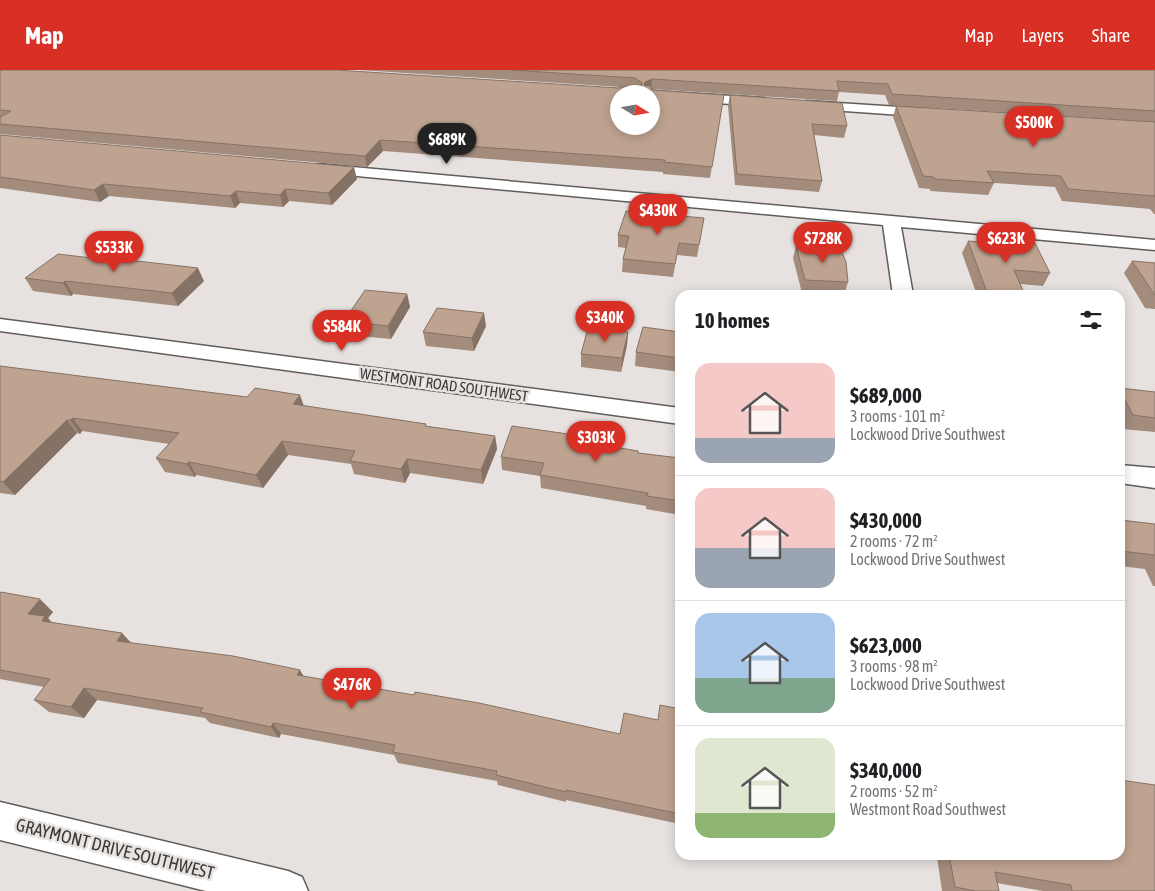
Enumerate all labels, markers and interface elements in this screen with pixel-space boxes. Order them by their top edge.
text: Map [25,22,64,49]
text: Map [964,25,993,46]
text: Layers [1021,25,1064,46]
text: Share [1092,25,1130,46]
north arrow [610,85,660,135]
map controls [610,85,660,135]
pin: $500K [999,106,1069,148]
text: $500K [1015,113,1053,131]
pin: $689K [412,122,482,165]
text: $689K [428,130,466,148]
pin: $430K [623,194,693,236]
text: $430K [639,201,677,219]
pin: $728K [788,222,858,264]
pin: $623K [971,222,1041,264]
text: $728K [804,229,842,247]
text: $623K [987,229,1025,247]
pin: $533K [79,230,149,273]
text: $533K [95,238,133,256]
pin: $340K [570,300,640,343]
icon: filters [1077,306,1105,334]
text: $340K [586,308,624,326]
text: 10 homes [695,308,770,332]
pin: $584K [307,310,377,352]
text: $584K [323,317,361,335]
street label: WESTMONT ROAD SOUTHWEST [359,364,530,405]
icon: home [735,383,795,443]
text: $689,000 [850,383,922,407]
text: 3 rooms · 101 m² [850,407,945,425]
pin: $303K [561,420,631,463]
text: Lockwood Drive Southwest [850,425,1005,443]
text: $303K [577,428,615,446]
icon: home [735,508,795,568]
text: $430,000 [850,508,922,532]
text: 2 rooms · 72 m² [850,532,938,550]
text: Lockwood Drive Southwest [850,550,1005,568]
icon: home [735,633,795,693]
text: $623,000 [850,633,922,657]
text: 3 rooms · 98 m² [850,657,938,675]
pin: $476K [317,668,387,710]
text: $476K [333,675,371,693]
text: Lockwood Drive Southwest [850,675,1005,693]
icon: home [735,758,795,818]
text: $340,000 [850,758,922,782]
text: 2 rooms · 52 m² [850,782,938,800]
text: Westmont Road Southwest [850,800,1006,818]
street label: GRAYMONT DRIVE SOUTHWEST [14,814,217,883]

